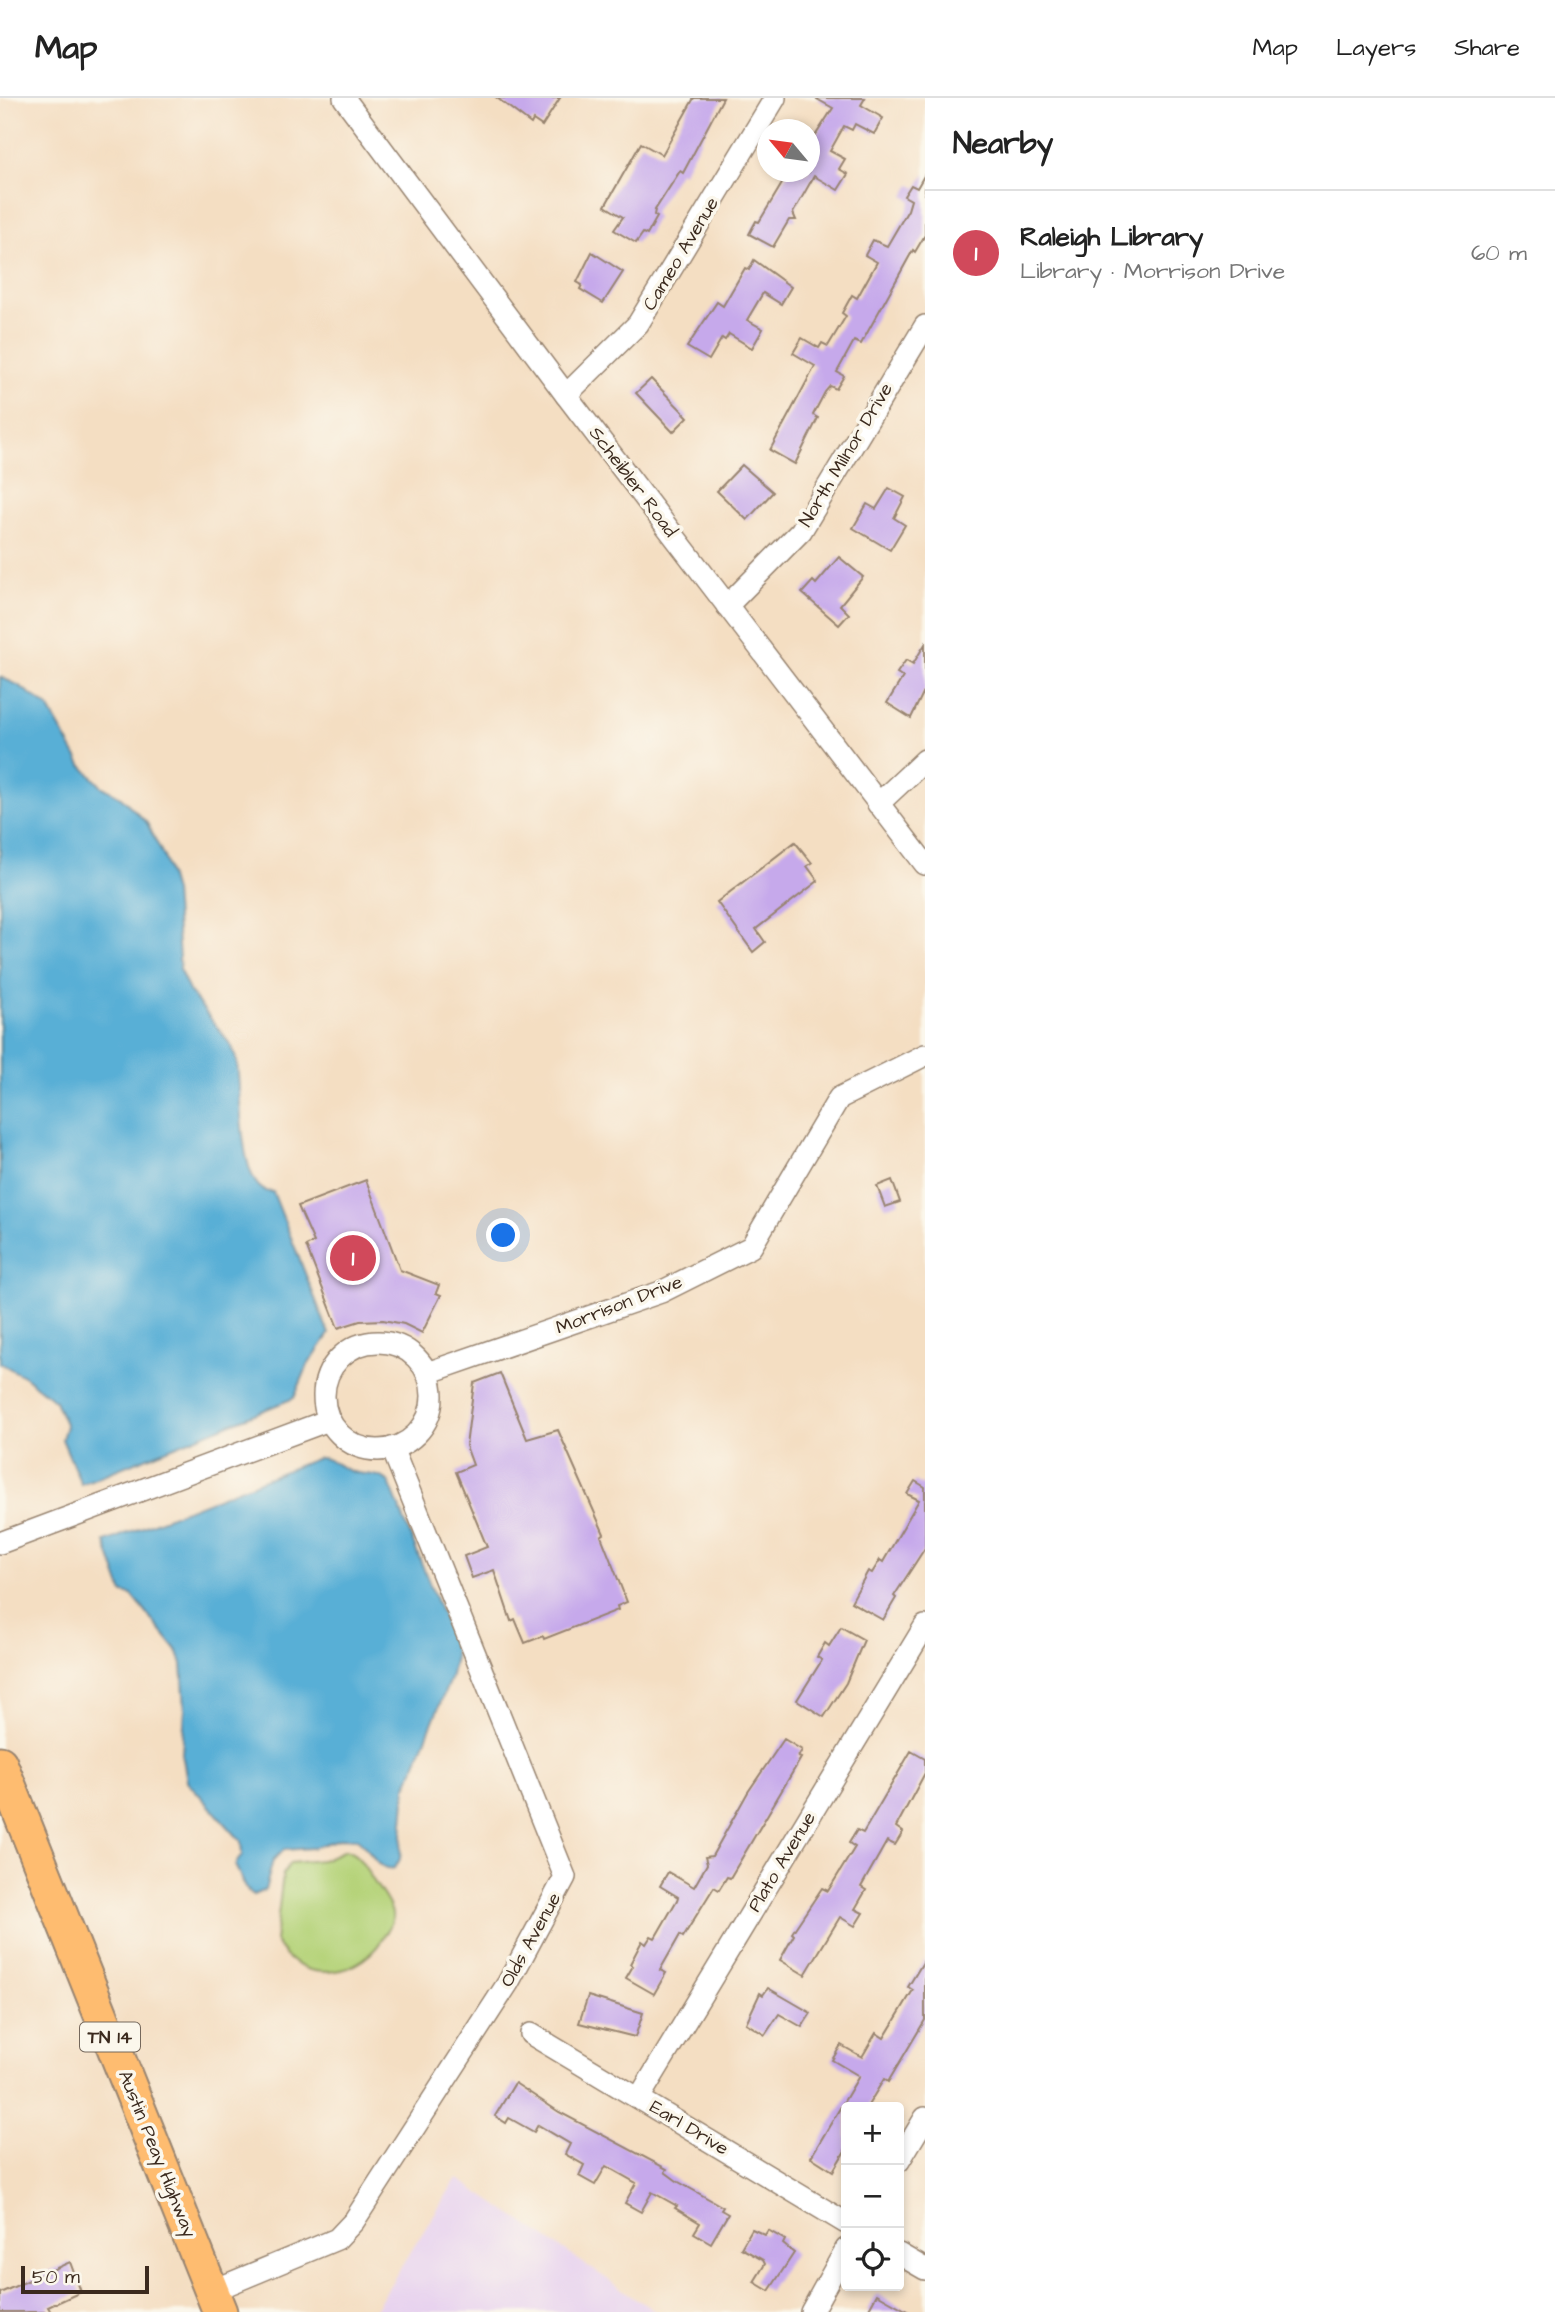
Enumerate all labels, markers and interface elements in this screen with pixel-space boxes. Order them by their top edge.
text: Map [35,25,97,71]
text: Map [1253,31,1298,65]
text: Layers [1336,31,1416,65]
text: Share [1454,31,1520,65]
north arrow [757,119,820,182]
text: Nearby [953,123,1053,165]
street label: Cameo Avenue [636,192,726,316]
text: Raleigh Library [1020,219,1203,255]
text: 1 [975,237,977,269]
text: 60 m [1471,237,1527,269]
text: Library · Morrison Drive [1020,255,1285,287]
street label: North Milnor Drive [792,378,900,532]
street label: Scheibler Road [582,421,684,543]
your location [486,1218,520,1252]
pin: 1 [330,1232,376,1284]
street label: Morrison Drive [552,1268,686,1342]
street label: Plato Avenue [741,1807,823,1917]
street label: Olds Avenue [494,1888,568,1992]
road number: TN 14 [80,2022,140,2052]
street label: Austin Peay Highway [110,2066,203,2243]
street label: Earl Drive [644,2094,734,2162]
map controls [841,2102,904,2291]
button: + [841,2102,904,2165]
button: − [841,2165,904,2228]
button: locate [841,2228,904,2291]
scale bar [21,2263,149,2295]
text: 50 m [32,2264,80,2291]

